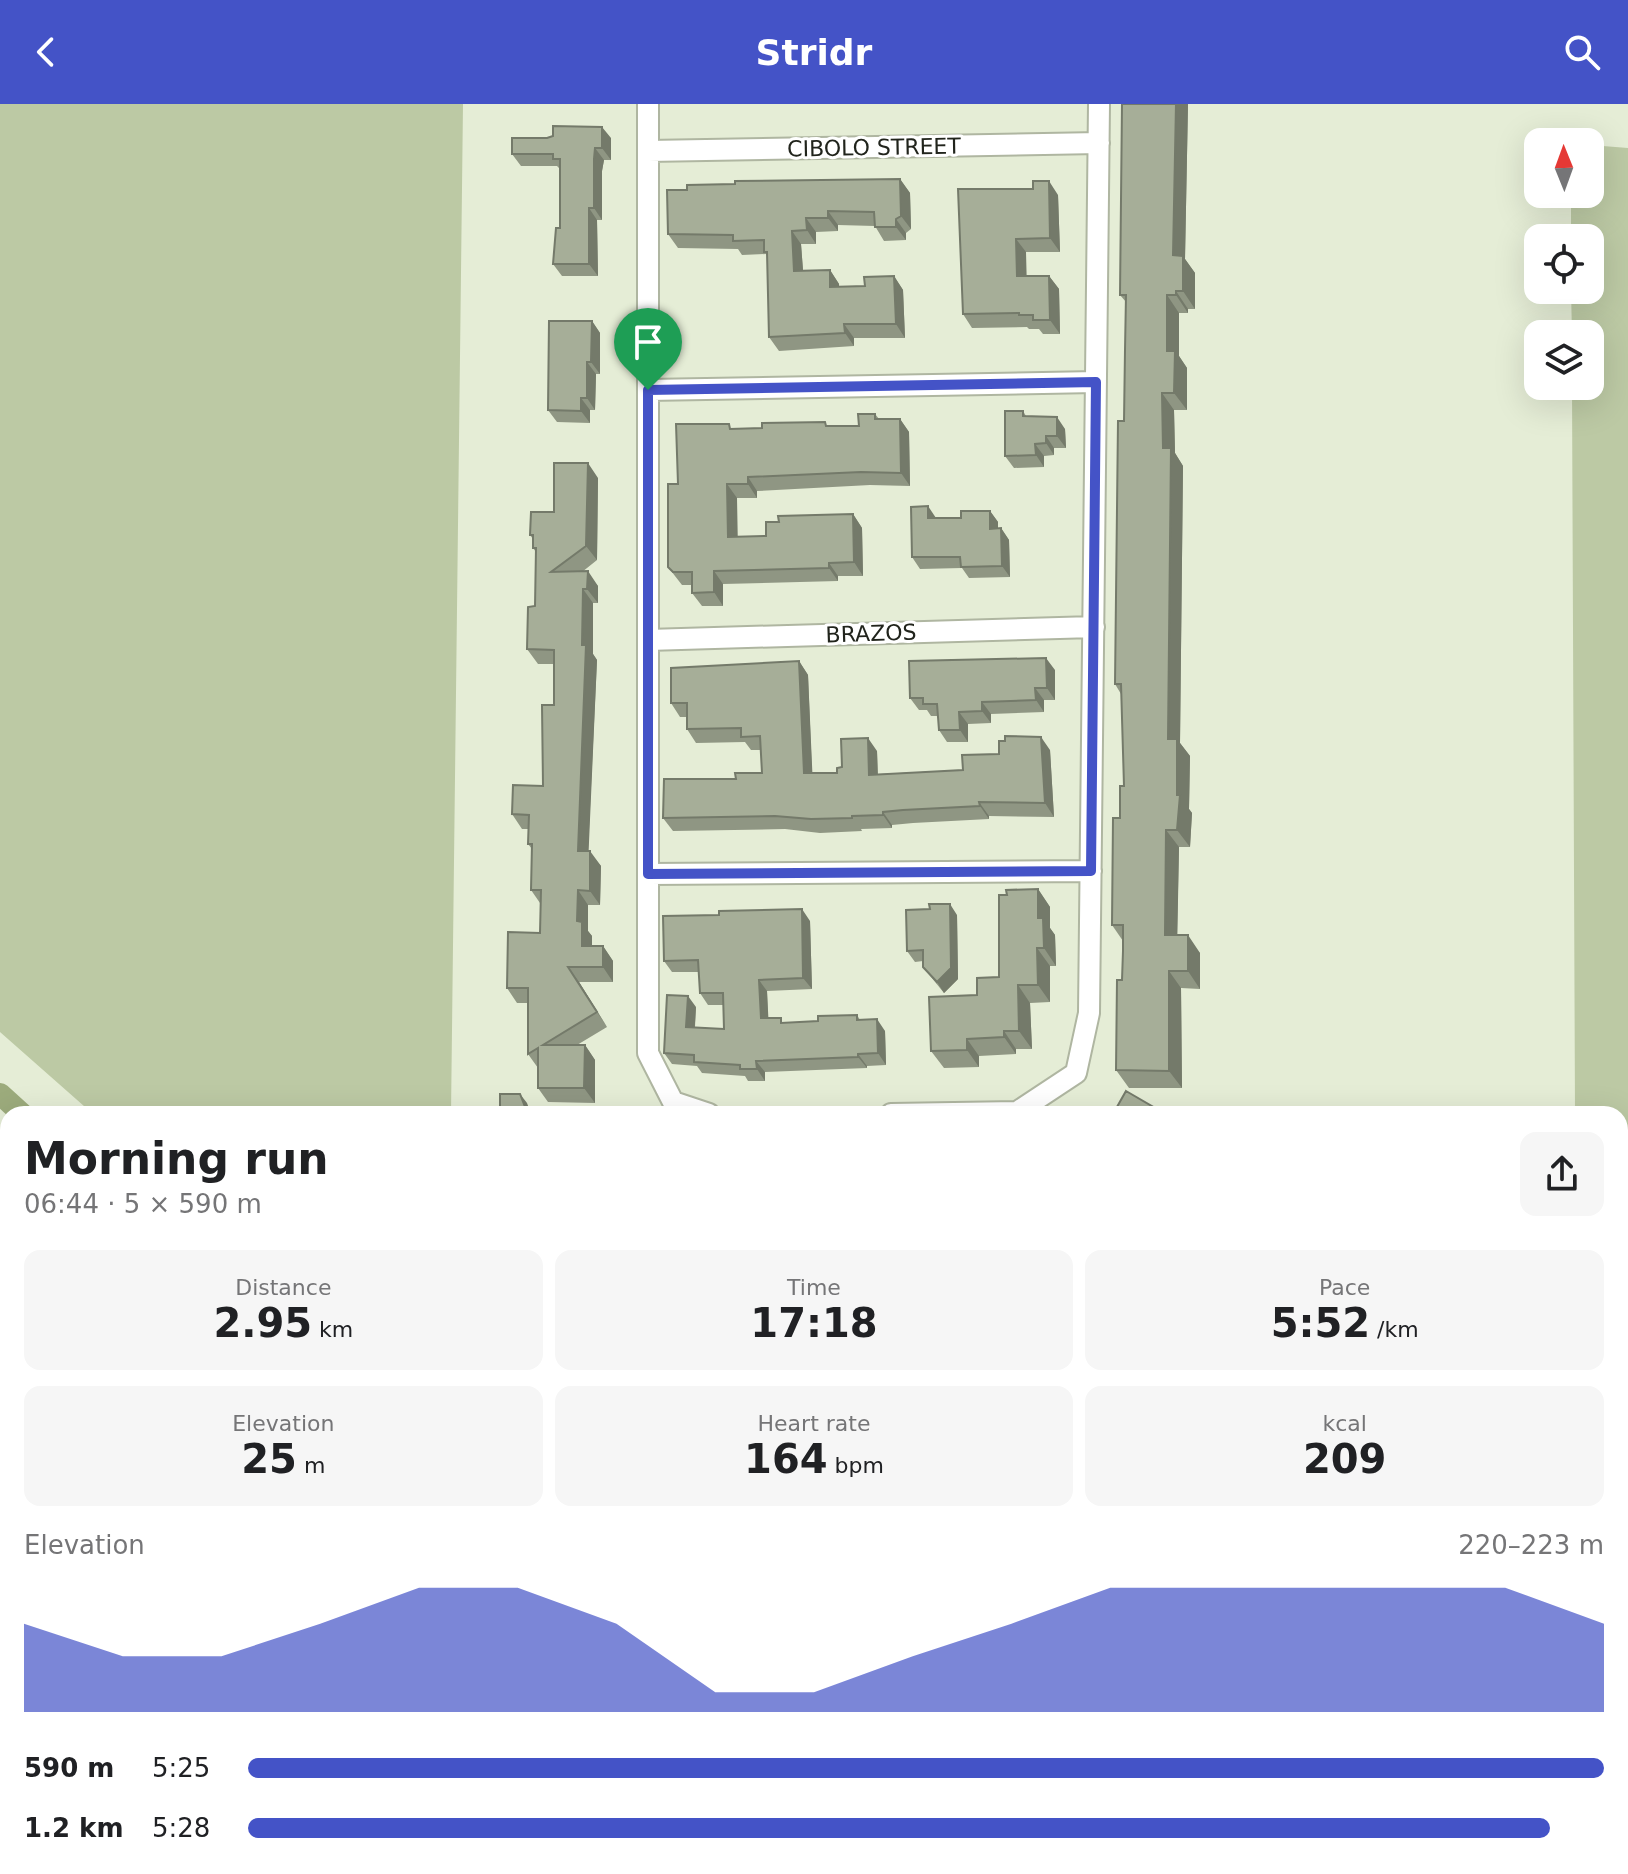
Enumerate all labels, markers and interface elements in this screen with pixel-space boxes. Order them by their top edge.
icon: back [24,30,68,74]
icon: search [1560,30,1604,74]
text: Stridr [756,32,872,73]
north arrow [1524,128,1604,208]
map controls [1524,128,1604,400]
street label: CIBOLO STREET [787,133,962,162]
button: locate [1524,224,1604,304]
pin [614,308,682,390]
icon: arrive [626,320,670,364]
button: layers [1524,320,1604,400]
street label: BRAZOS [825,619,917,648]
button: share [1520,1132,1604,1216]
text: Morning run [24,1133,329,1184]
text: 06:44 · 5 × 590 m [24,1189,262,1219]
text: Distance [235,1275,331,1300]
text: Time [787,1275,841,1300]
text: Pace [1319,1275,1370,1300]
text: 2.95 [213,1300,312,1346]
text: 17:18 [750,1300,878,1346]
text: 5:52 [1271,1300,1370,1346]
text: km [312,1317,353,1342]
text: /km [1370,1317,1419,1342]
text: Elevation [232,1411,334,1436]
text: Heart rate [758,1411,870,1436]
text: kcal [1322,1411,1367,1436]
text: 25 [241,1436,297,1482]
text: 164 [744,1436,828,1482]
text: 209 [1303,1436,1386,1482]
text: m [297,1453,325,1478]
text: bpm [828,1453,884,1478]
text: Elevation [24,1530,145,1560]
text: 220–223 m [1458,1530,1604,1560]
text: 590 m [24,1753,114,1783]
text: 5:25 [152,1753,210,1783]
text: 1.2 km [24,1813,124,1843]
text: 5:28 [152,1813,210,1843]

